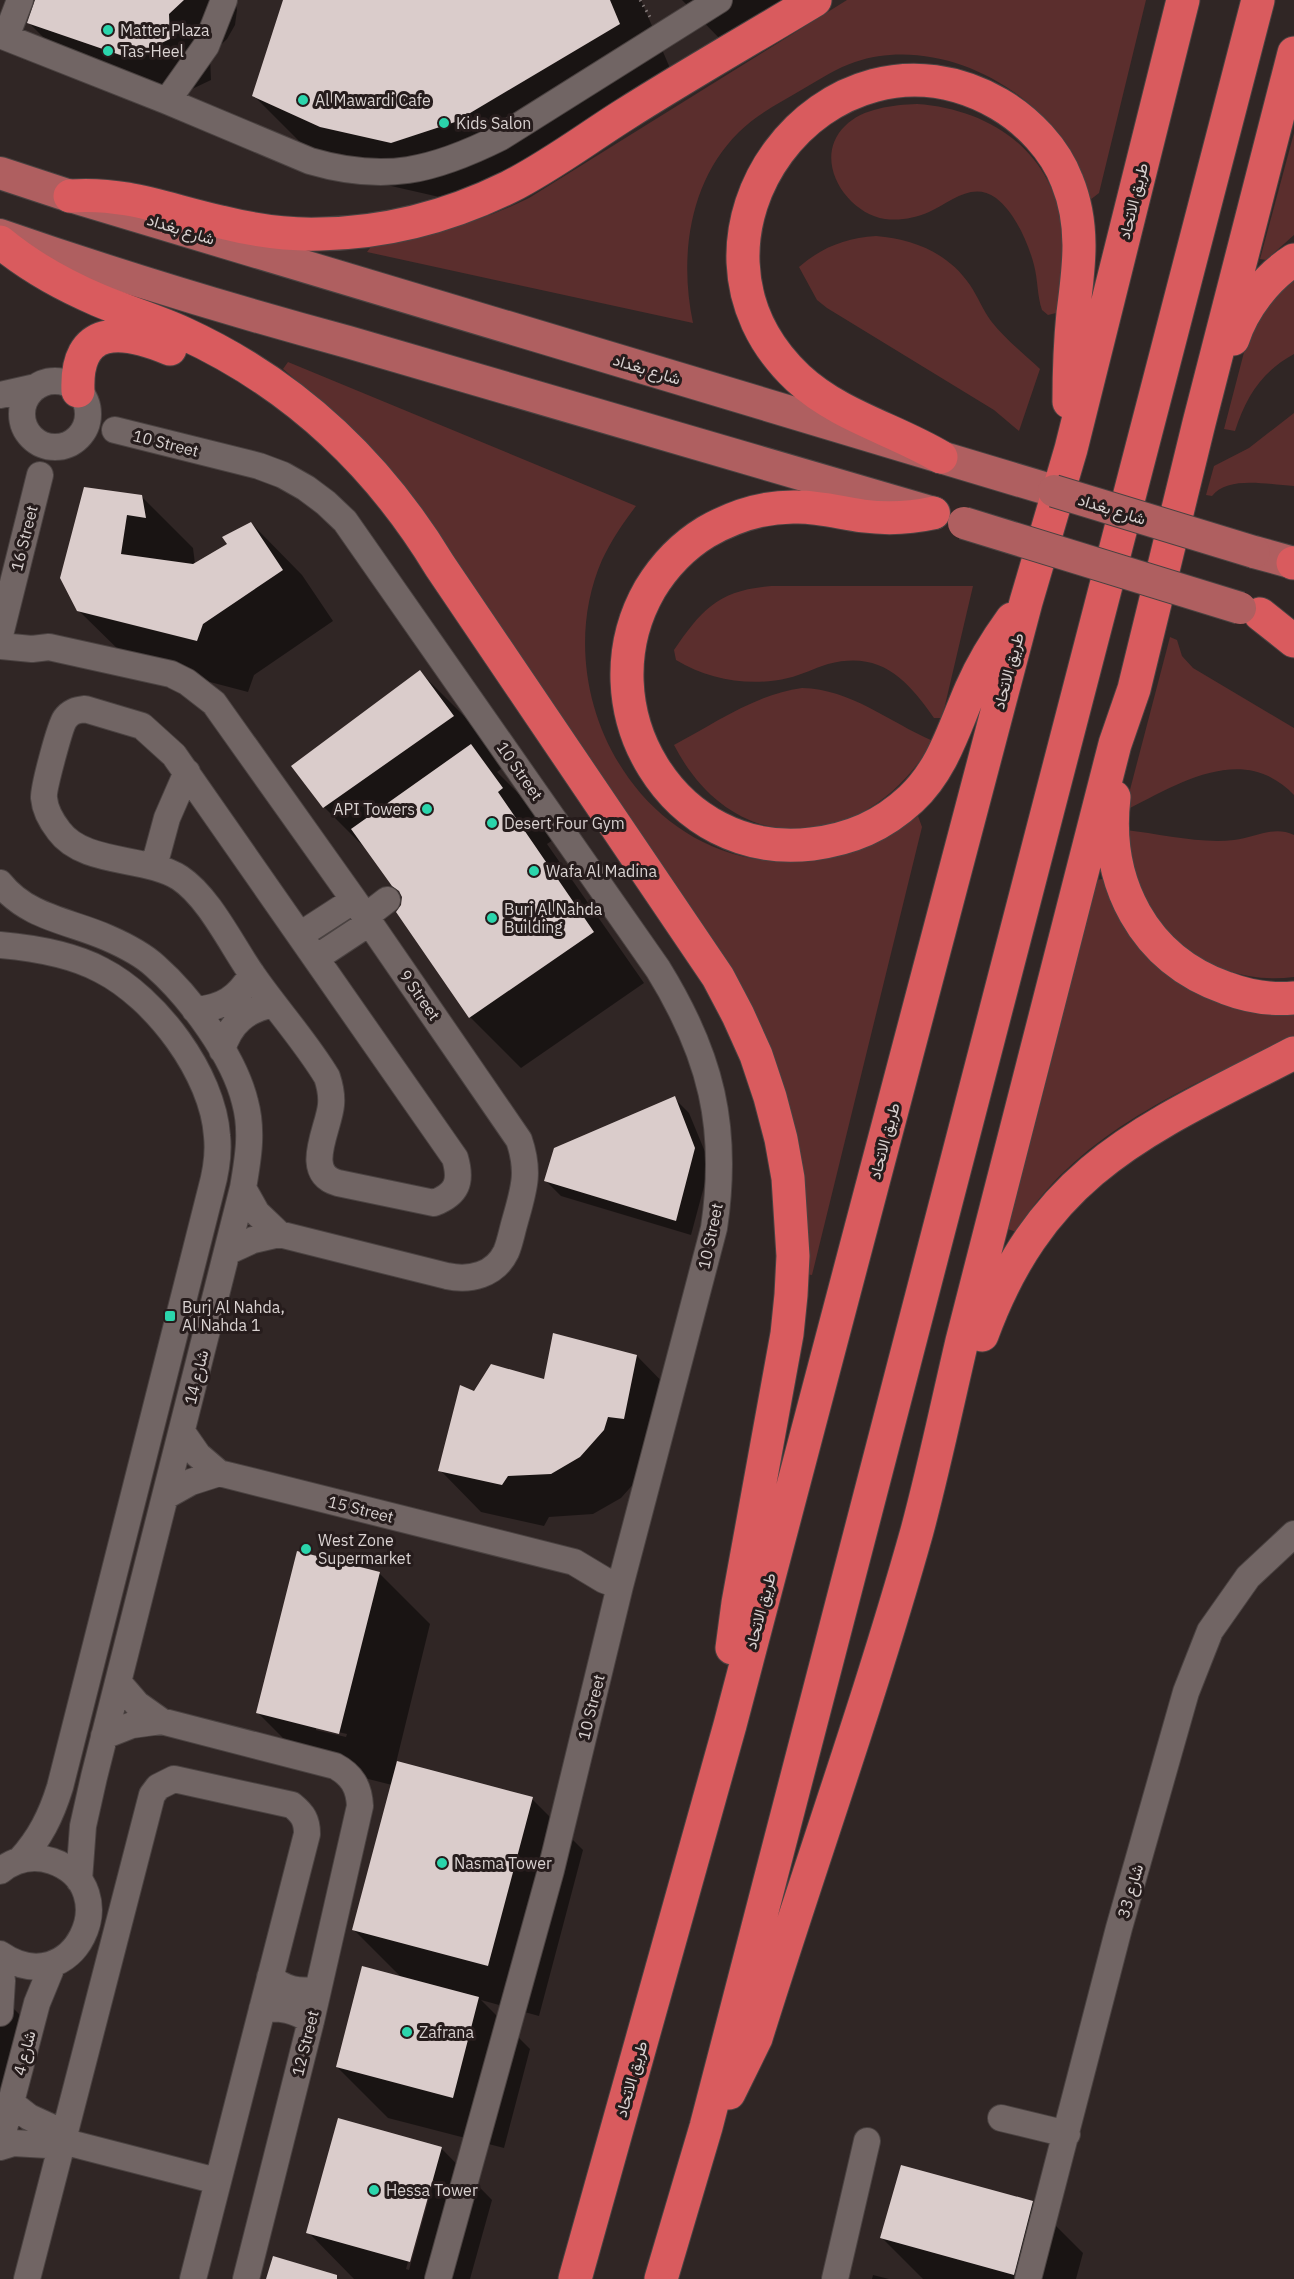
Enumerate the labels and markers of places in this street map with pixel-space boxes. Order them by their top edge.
place label: Matter Plaza [120,20,210,40]
marker: Matter Plaza [101,23,115,37]
place label: Tas-Heel [120,41,184,61]
marker: Tas-Heel [101,44,115,58]
place label: Al Mawardi Cafe [315,90,431,110]
marker: Al Mawardi Cafe [296,93,310,107]
place label: Kids Salon [456,113,531,133]
marker: Kids Salon [437,116,451,130]
place label: API Towers [333,799,415,819]
marker: API Towers [420,802,434,816]
place label: Desert Four Gym [504,813,625,833]
marker: Desert Four Gym [485,816,499,830]
place label: Wafa Al Madina [546,861,657,881]
marker: Wafa Al Madina [527,864,541,878]
place label: Burj Al Nahda Building [504,899,603,937]
marker: Burj Al Nahda Building [485,911,499,925]
place label: Burj Al Nahda, Al Nahda 1 [182,1297,285,1335]
marker: Burj Al Nahda, Al Nahda 1 [163,1309,177,1323]
place label: West Zone Supermarket [318,1530,411,1568]
marker: West Zone Supermarket [299,1542,313,1556]
place label: Nasma Tower [454,1853,552,1873]
marker: Nasma Tower [435,1856,449,1870]
place label: Zafrana [419,2022,474,2042]
marker: Zafrana [400,2025,414,2039]
place label: Hessa Tower [386,2180,478,2200]
marker: Hessa Tower [367,2183,381,2197]

